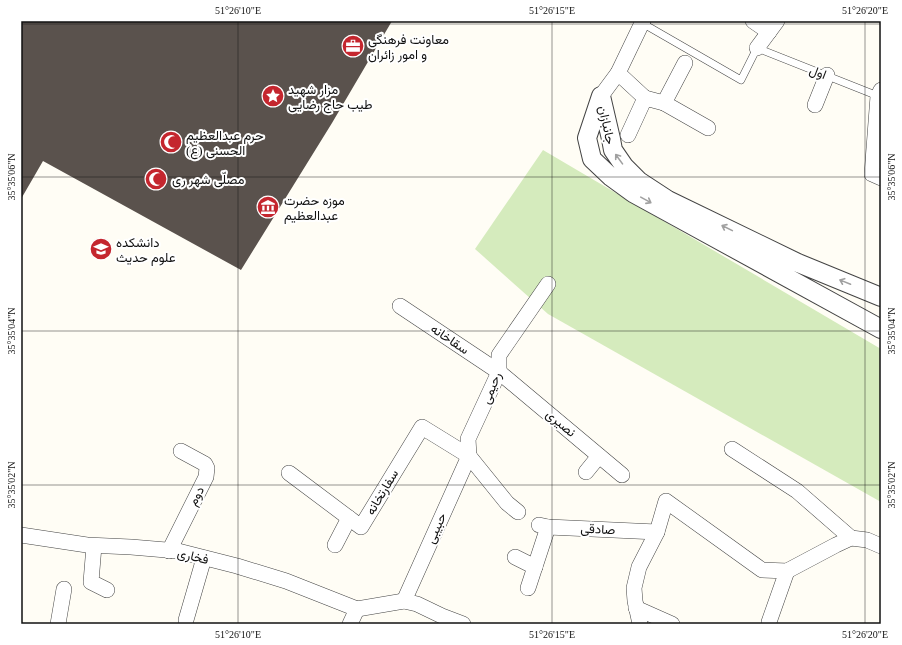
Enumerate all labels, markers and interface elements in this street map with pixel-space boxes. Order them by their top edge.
text: 51°26'10"E [215,5,261,16]
text: 51°26'15"E [529,5,575,16]
text: 51°26'20"E [842,5,888,16]
place label: معاونت فرهنگی و امور زائران [368,32,449,63]
office icon: معاونت فرهنگی و امور زائران [340,33,366,59]
street label: اول [807,62,829,83]
place label: مزار شهید طیب حاج رضایی [288,82,373,114]
place icon: مزار شهید طیب حاج رضایی [260,83,286,109]
street label: جانبازان [595,104,618,146]
place label: حرم عبدالعظیم الحسنی (ع) [186,128,264,160]
mosque icon: حرم عبدالعظیم الحسنی (ع) [158,129,184,155]
text: 35°35'06"N [6,153,17,201]
one-way arrow [615,153,623,164]
text: 35°35'06"N [886,153,897,201]
mosque icon: مصلّی شهر ری [143,166,169,192]
place label: مصلّی شهر ری [172,171,245,188]
place label: موزه حضرت عبدالعظیم [284,193,345,224]
museum icon: موزه حضرت عبدالعظیم [255,194,281,220]
one-way arrow [640,197,652,205]
one-way arrow [721,224,733,232]
place label: دانشکده علوم حدیث [116,235,176,266]
school or university icon: دانشکده علوم حدیث [88,236,114,262]
one-way arrow [839,278,851,286]
text: 35°35'04"N [6,307,17,355]
text: 35°35'04"N [886,307,897,355]
street label: سقاخانه [428,321,472,357]
street label: رحیمی [478,370,505,406]
street label: نصیری [542,406,579,441]
text: 35°35'02"N [6,461,17,509]
text: 35°35'02"N [886,461,897,509]
street label: سفارتخانه [363,467,402,518]
street label: دوم [185,484,208,509]
street label: حبیبی [423,510,450,546]
street label: صادقی [580,521,616,538]
street label: فخاری [176,545,210,568]
text: 51°26'10"E [215,629,261,640]
text: 51°26'15"E [529,629,575,640]
text: 51°26'20"E [842,629,888,640]

